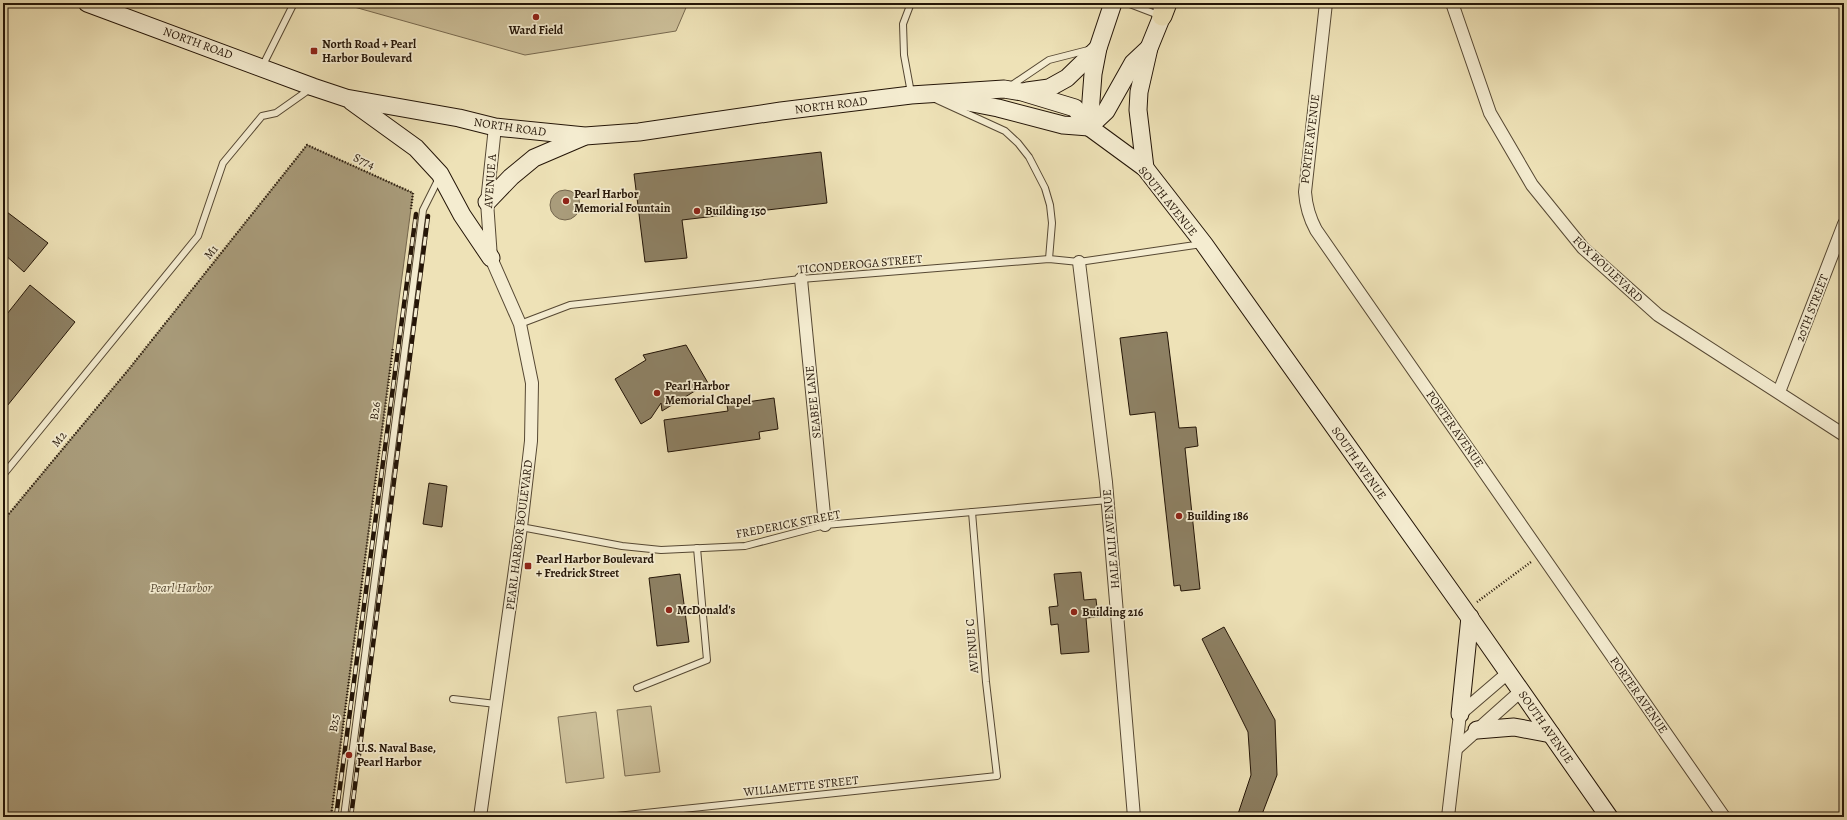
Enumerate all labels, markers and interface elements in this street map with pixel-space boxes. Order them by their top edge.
marker: Ward Field [531,12,541,22]
place label: Ward Field [508,22,564,38]
street label: NORTH ROAD [161,23,235,63]
place label: North Road + Pearl Harbor Boulevard [322,36,417,66]
marker: North Road + Pearl Harbor Boulevard [309,46,319,56]
street label: NORTH ROAD [794,93,868,117]
street label: PORTER AVENUE [1297,93,1323,185]
street label: NORTH ROAD [473,114,547,140]
street label: S774 [351,149,378,173]
street label: AVENUE A [480,152,500,210]
street label: SOUTH AVENUE [1135,163,1201,239]
place label: Pearl Harbor Memorial Fountain [574,186,671,216]
marker: Pearl Harbor Memorial Fountain [561,196,571,206]
place label: Building 150 [705,203,766,219]
marker: Building 150 [692,206,702,216]
street label: FOX BOULEVARD [1569,232,1647,306]
street label: M1 [200,241,222,263]
street label: TICONDEROGA STREET [797,251,923,277]
street label: 20TH STREET [1792,272,1832,344]
street label: SEABEE LANE [801,365,825,439]
place label: Pearl Harbor Memorial Chapel [665,378,752,408]
street label: PORTER AVENUE [1423,387,1487,471]
marker: Pearl Harbor Memorial Chapel [652,388,662,398]
street label: B26 [366,400,384,421]
street label: SOUTH AVENUE [1328,423,1390,503]
street label: M2 [48,428,70,450]
street label: PEARL HARBOR BOULEVARD [502,459,536,611]
street label: HALE ALII AVENUE [1099,489,1123,589]
street label: FREDERICK STREET [734,506,842,542]
place label: Building 186 [1187,508,1249,524]
marker: Building 186 [1174,511,1184,521]
place label: Pearl Harbor Boulevard + Fredrick Street [536,551,655,581]
marker: Pearl Harbor Boulevard + Fredrick Street [523,561,533,571]
water label: Pearl Harbor [150,579,213,596]
place label: McDonald's [677,602,735,618]
place label: Building 216 [1082,604,1144,620]
marker: McDonald's [664,605,674,615]
marker: Building 216 [1069,607,1079,617]
street label: AVENUE C [962,618,982,675]
street label: PORTER AVENUE [1607,653,1671,737]
street label: SOUTH AVENUE [1515,687,1577,767]
street label: B25 [325,713,343,733]
place label: U.S. Naval Base, Pearl Harbor [357,740,436,770]
marker: U.S. Naval Base, Pearl Harbor [344,750,354,760]
street label: WILLAMETTE STREET [742,772,860,800]

